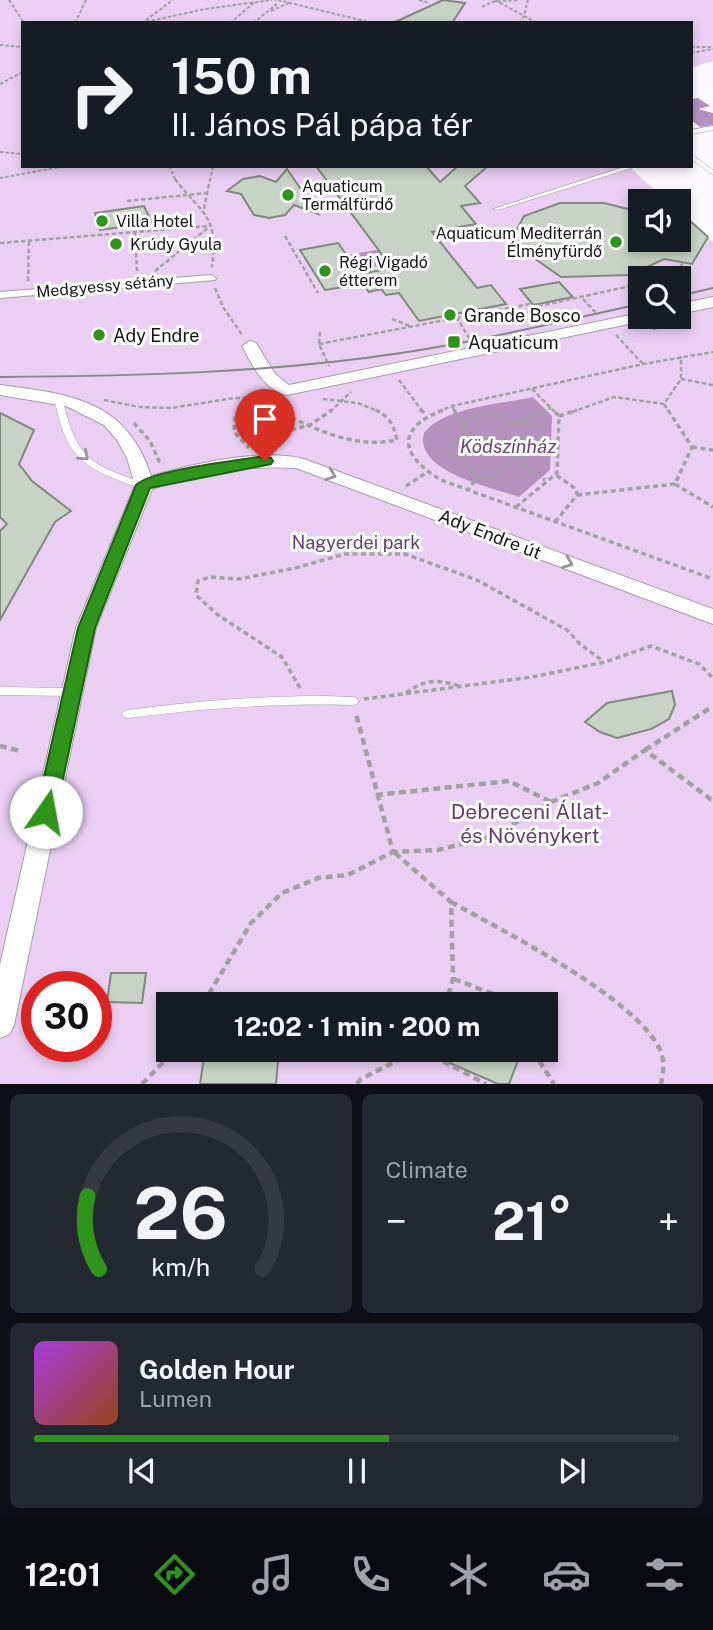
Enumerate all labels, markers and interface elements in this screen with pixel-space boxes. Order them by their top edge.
text: 150 m [171,47,312,105]
icon: right [56,49,147,140]
text: II. János Pál pápa tér [171,106,473,143]
place label: Aquaticum Termálfürdő [302,177,393,214]
marker: Aquaticum Termálfürdő [280,187,296,203]
map controls [628,189,691,329]
button: sound [628,189,691,252]
place label: Villa Hotel [116,212,194,231]
marker: Villa Hotel [94,213,110,229]
place label: Aquaticum Mediterrán Élményfürdő [435,224,602,261]
marker: Aquaticum Mediterrán Élményfürdő [608,234,624,250]
place label: Krúdy Gyula [130,235,222,254]
marker: Krúdy Gyula [108,236,124,252]
place label: Régi Vigadó étterem [339,253,428,290]
marker: Régi Vigadó étterem [317,263,333,279]
button: search [628,266,691,329]
street label: Medgyessy sétány [35,270,175,301]
place label: Grande Bosco [464,305,581,326]
marker: Grande Bosco [442,307,458,323]
place label: Ady Endre [113,325,199,346]
marker: Ady Endre [91,327,107,343]
place label: Aquaticum [468,332,559,353]
marker: Aquaticum [446,334,462,350]
pin [235,389,295,461]
icon: arrive [246,400,284,438]
water label: Ködszínház [460,435,556,457]
one-way arrow [76,448,89,461]
one-way arrow [325,467,337,481]
street label: Ady Endre út [436,505,544,563]
park label: Nagyerdei park [292,532,420,553]
one-way arrow [561,554,573,568]
position arrow [9,775,83,849]
park label: Debreceni Állat- és Növénykert [451,799,609,848]
speed limit sign: 30 [21,971,112,1062]
text: 12:02 · 1 min · 200 m [234,1011,480,1042]
text: Climate [386,1156,468,1183]
text: 26 [134,1171,228,1256]
text: 21° [492,1191,572,1252]
text: − [386,1199,407,1244]
text: + [658,1199,679,1244]
text: km/h [151,1252,210,1282]
text: Golden Hour [139,1354,294,1385]
text: Lumen [139,1385,212,1412]
icon: previous [123,1452,161,1490]
icon: pause [338,1452,376,1490]
icon: next [553,1452,591,1490]
icon: directions [150,1550,199,1599]
icon: music [248,1550,297,1599]
icon: phone [346,1550,395,1599]
icon: climate [444,1550,493,1599]
icon: car [542,1550,591,1599]
icon: filters [640,1550,689,1599]
text: 12:01 [24,1556,101,1593]

